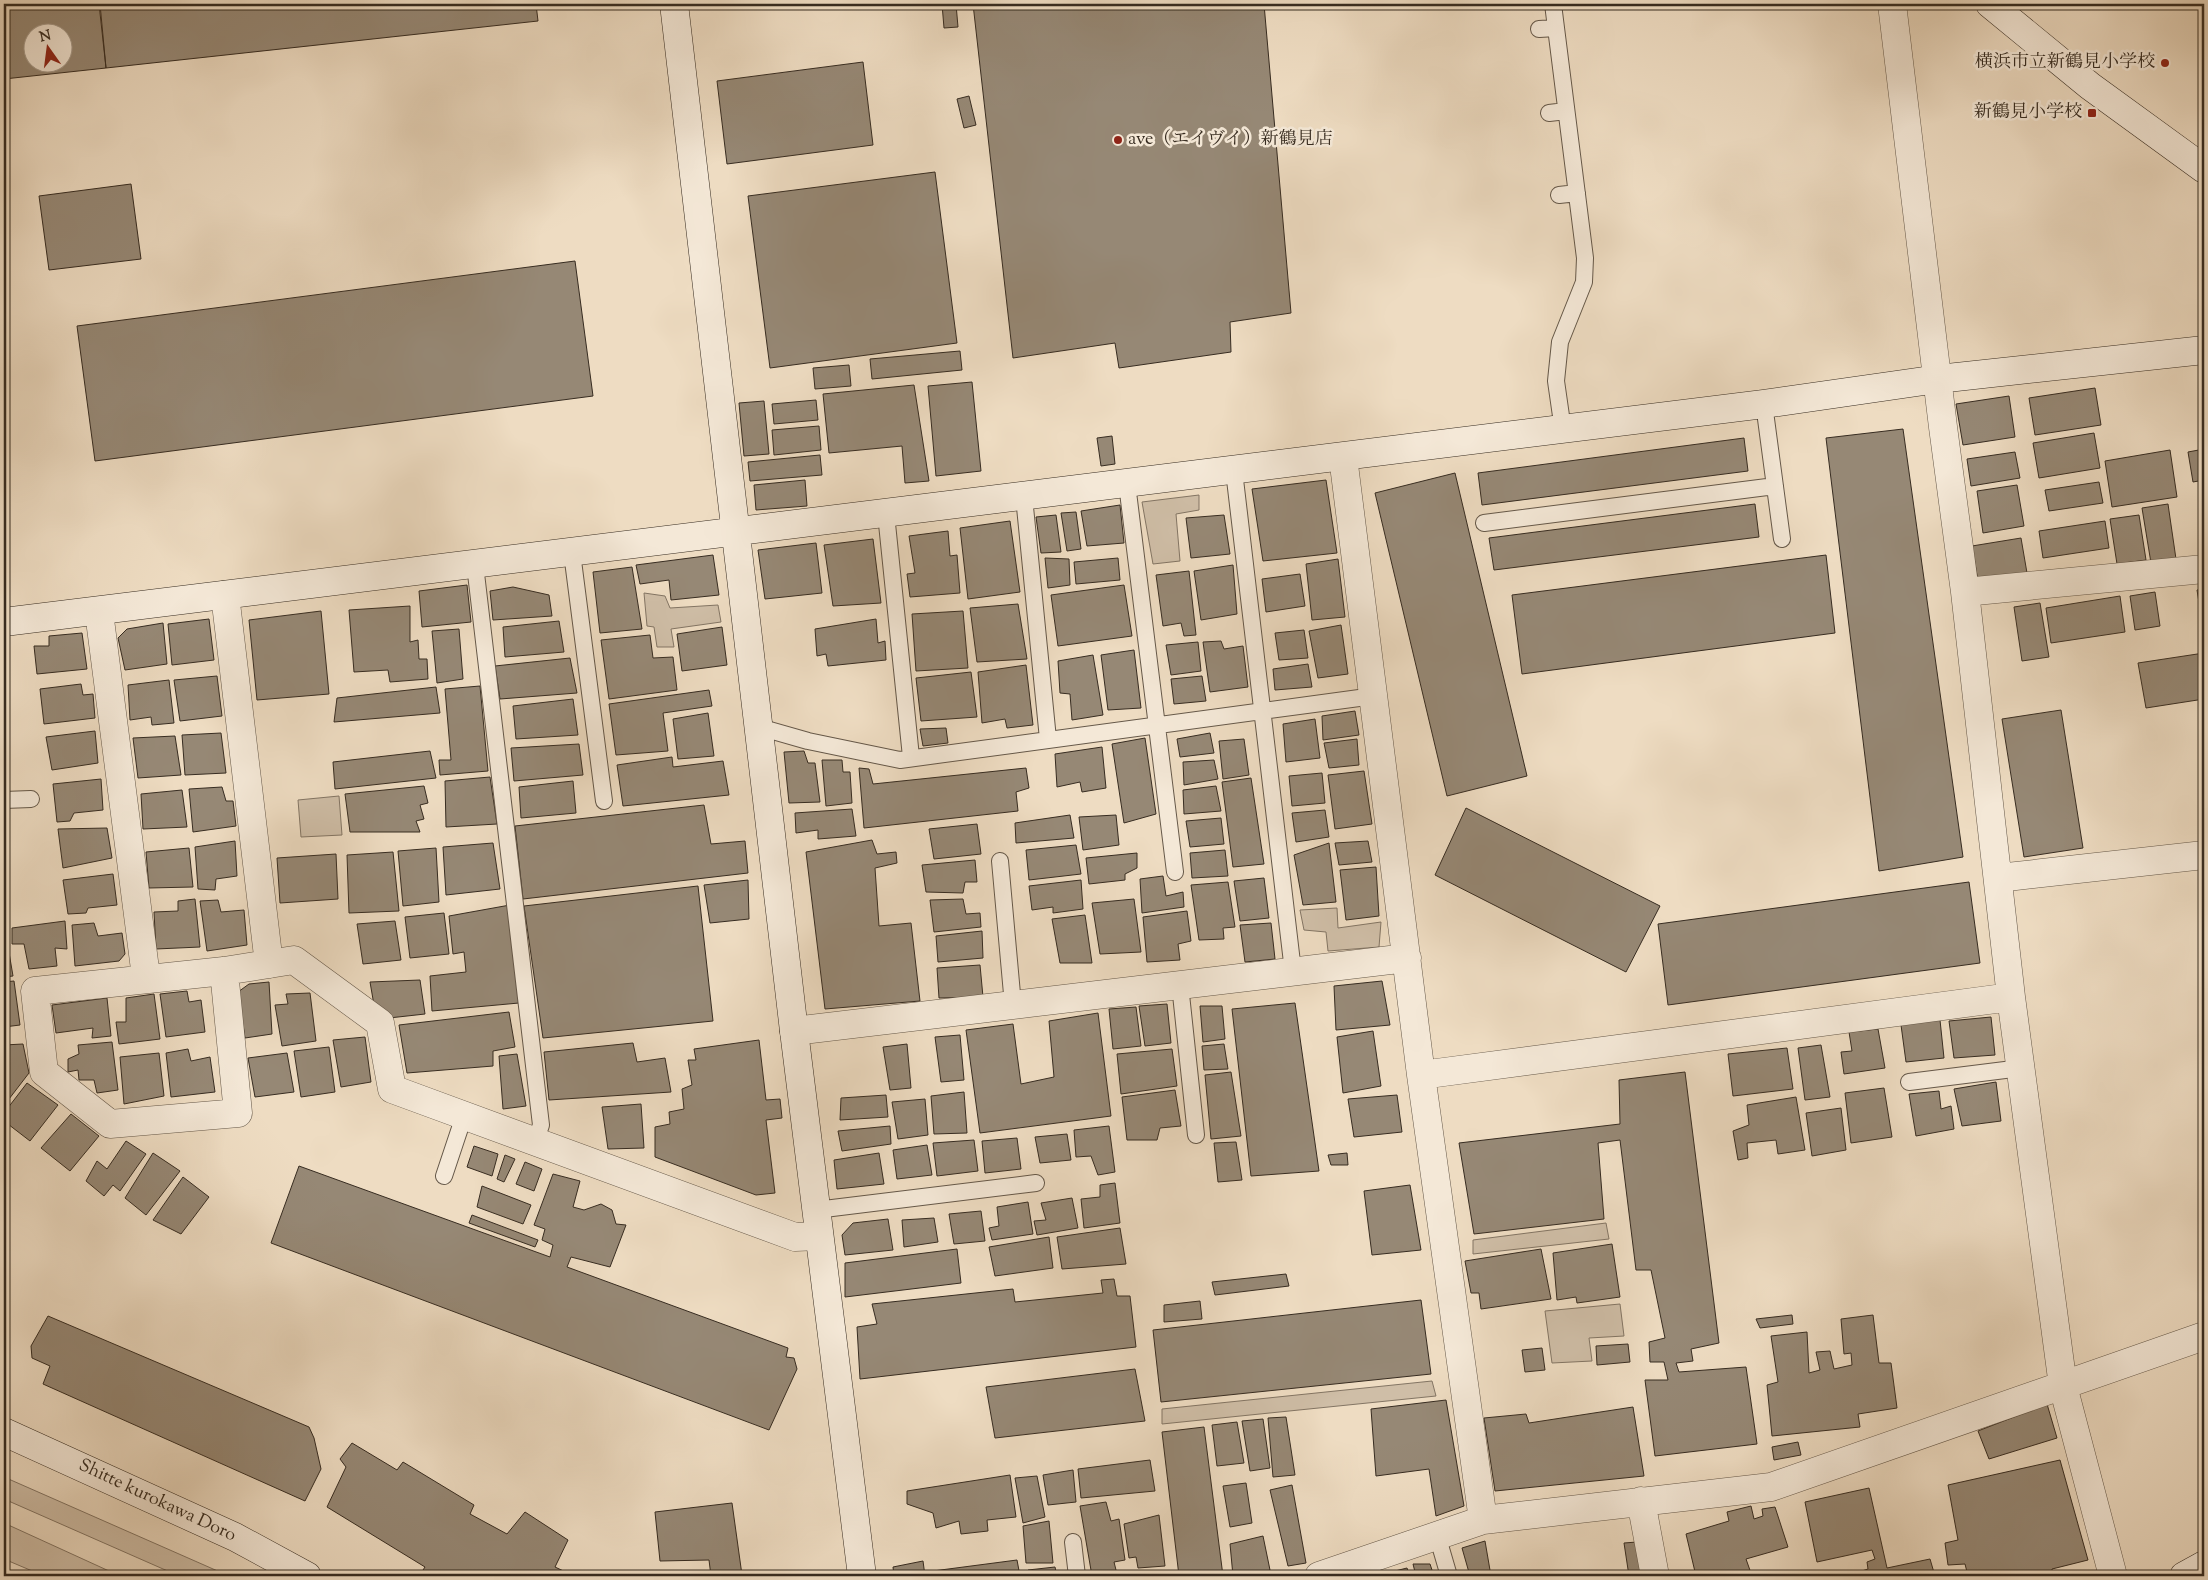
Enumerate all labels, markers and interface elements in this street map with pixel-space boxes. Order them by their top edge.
north arrow [22,22,72,72]
text: N [37,26,53,48]
place label: 横浜市立新鶴見小学校 [1975,50,2155,76]
marker: 横浜市立新鶴見小学校 [2159,57,2171,69]
place label: 新鶴見小学校 [1974,100,2082,126]
marker: 新鶴見小学校 [2086,107,2098,119]
place label: ave（エイヴイ）新鶴見店 [1128,127,1333,153]
marker: ave（エイヴイ）新鶴見店 [1112,134,1124,146]
street label: Shitte kurokawa Doro [74,1453,240,1549]

